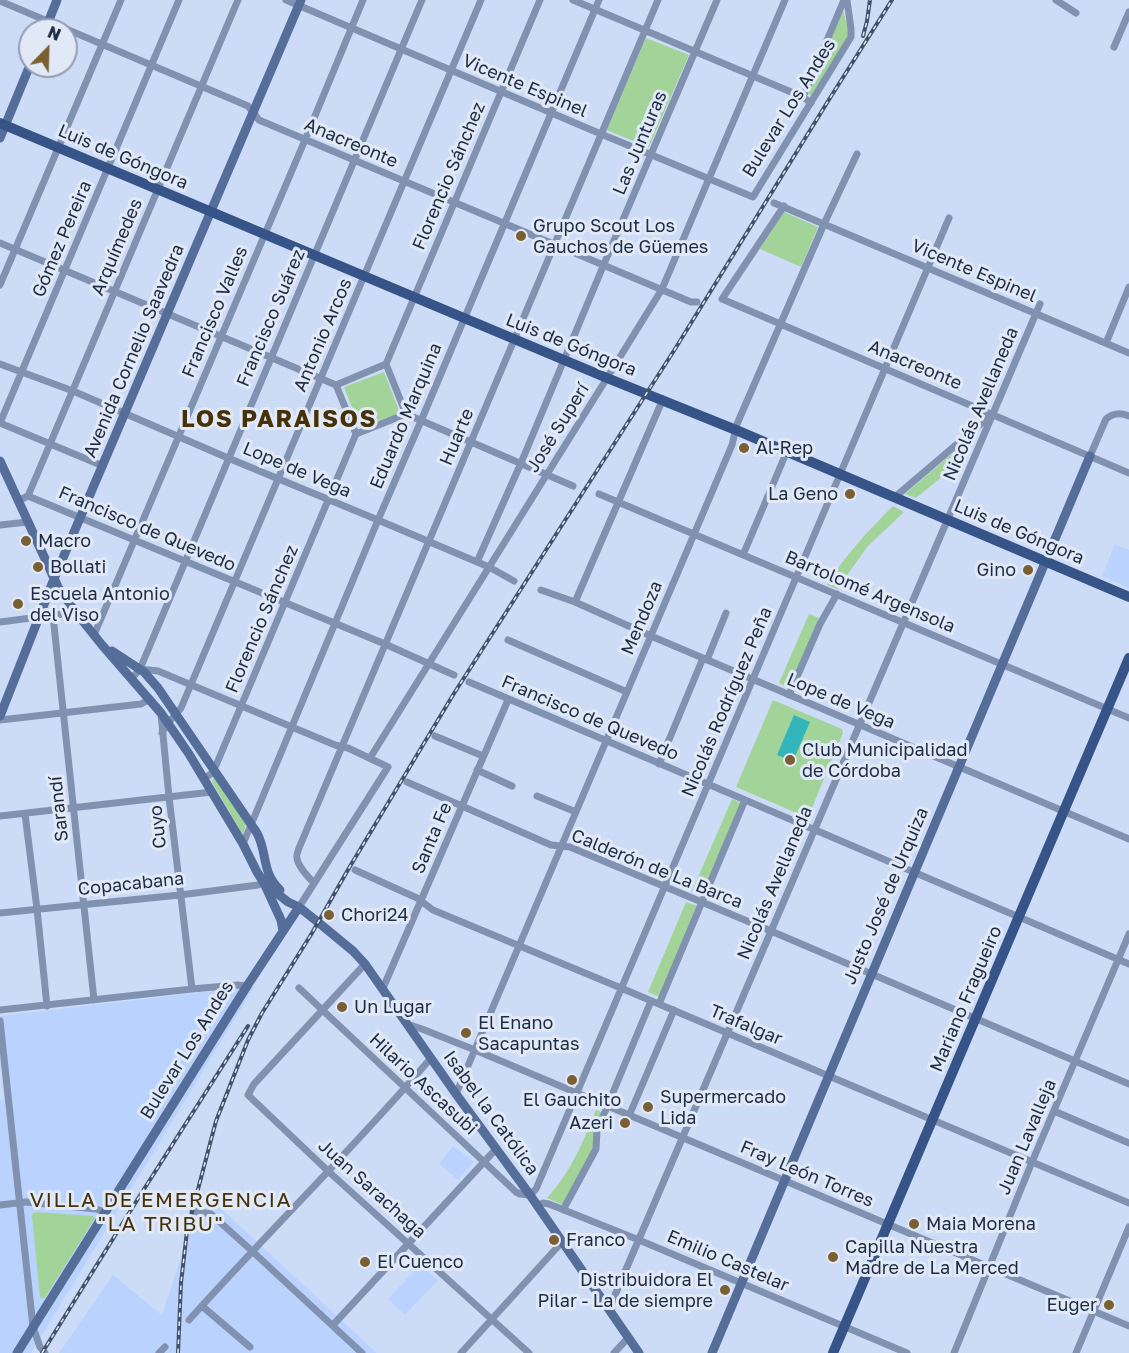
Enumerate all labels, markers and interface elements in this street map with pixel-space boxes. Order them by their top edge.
north arrow [18,18,78,78]
text: N [45,22,64,45]
street label: Bulevar Los Andes [738,35,840,181]
street label: Vicente Espinel [459,50,591,122]
street label: Las Junturas [608,88,672,198]
street label: Florencio Sánchez [408,99,490,253]
street label: Anacreonte [301,114,401,172]
street label: Luis de Góngora [55,120,191,194]
street label: Gómez Pereira [28,177,96,301]
street label: Arquímedes [87,195,147,299]
place label: Grupo Scout Los Gauchos de Güemes [533,215,708,258]
marker: Grupo Scout Los Gauchos de Güemes [514,229,528,243]
street label: Vicente Espinel [908,235,1040,307]
street label: Avenida Cornelio Saavedra [79,241,189,461]
street label: Francisco Valles [178,243,252,381]
street label: Francisco Suárez [232,246,310,390]
street label: Antonio Arcos [289,275,357,395]
street label: Luis de Góngora [502,309,640,381]
street label: Nicolás Avellaneda [939,324,1023,484]
street label: Anacreonte [865,336,965,394]
street label: Eduardo Marquina [365,340,447,492]
street label: José Superí [522,379,594,477]
district label: LOS PARAISOS [181,405,377,433]
street label: Huarte [435,405,479,469]
street label: Lope de Vega [240,437,354,503]
place label: Al-Rep [756,437,813,459]
marker: Al-Rep [737,441,751,455]
street label: Francisco de Quevedo [55,482,239,576]
place label: La Geno [768,483,838,505]
marker: La Geno [843,487,857,501]
street label: Luis de Góngora [951,495,1087,569]
place label: Macro [38,530,91,552]
marker: Macro [19,534,33,548]
street label: Florencio Sánchez [221,542,303,696]
street label: Bartolomé Argensola [782,546,958,638]
place label: Bollati [50,556,106,578]
place label: Gino [977,559,1016,581]
marker: Bollati [31,560,45,574]
marker: Gino [1021,563,1035,577]
street label: Mendoza [617,578,667,658]
place label: Escuela Antonio del Viso [30,583,170,626]
marker: Escuela Antonio del Viso [11,597,25,611]
street label: Nicolás Rodríguez Peña [677,604,777,800]
street label: Lope de Vega [784,668,898,734]
street label: Francisco de Quevedo [498,671,682,765]
place label: Club Municipalidad de Córdoba [802,739,967,782]
marker: Club Municipalidad de Córdoba [783,753,797,767]
street label: Sarandí [45,775,73,843]
street label: Santa Fe [407,799,457,877]
street label: Nicolás Avellaneda [733,803,817,963]
street label: Cuyo [145,804,171,850]
street label: Justo José de Urquiza [839,804,933,988]
street label: Calderón de La Barca [568,825,746,913]
street label: Copacabana [77,868,185,900]
place label: Chori24 [341,904,408,926]
marker: Chori24 [322,908,336,922]
street label: Mariano Fragueiro [925,923,1007,1075]
street label: Bulevar Los Andes [136,977,238,1123]
place label: Un Lugar [354,996,432,1018]
marker: Un Lugar [335,1000,349,1014]
street label: Trafalgar [706,1000,786,1050]
place label: El Enano Sacapuntas [478,1012,579,1054]
marker: El Enano Sacapuntas [459,1026,473,1040]
street label: Hilario Ascasubi [365,1029,481,1139]
street label: Isabel la Católica [439,1047,543,1179]
marker: El Gauchito [565,1073,579,1087]
street label: Juan Lavalleja [993,1076,1061,1198]
place label: Supermercado Lida [660,1086,786,1128]
place label: El Gauchito [523,1089,621,1111]
marker: Supermercado Lida [641,1100,655,1114]
place label: Azeri [569,1112,613,1134]
marker: Azeri [618,1116,632,1130]
street label: Juan Sarachaga [314,1135,430,1243]
street label: Fray León Torres [737,1136,877,1212]
district label: VILLA DE EMERGENCIA "LA TRIBU" [30,1187,292,1237]
place label: Maia Morena [926,1213,1036,1235]
marker: Maia Morena [907,1217,921,1231]
street label: Emilio Castelar [664,1226,792,1296]
place label: Franco [566,1229,625,1251]
marker: Franco [547,1233,561,1247]
place label: Capilla Nuestra Madre de La Merced [845,1236,1019,1278]
marker: Capilla Nuestra Madre de La Merced [826,1250,840,1264]
place label: El Cuenco [377,1251,463,1273]
marker: El Cuenco [358,1255,372,1269]
place label: Distribuidora El Pilar - La de siempre [537,1269,713,1312]
marker: Distribuidora El Pilar - La de siempre [718,1283,732,1297]
place label: Euger [1047,1294,1097,1316]
marker: Euger [1102,1298,1116,1312]

